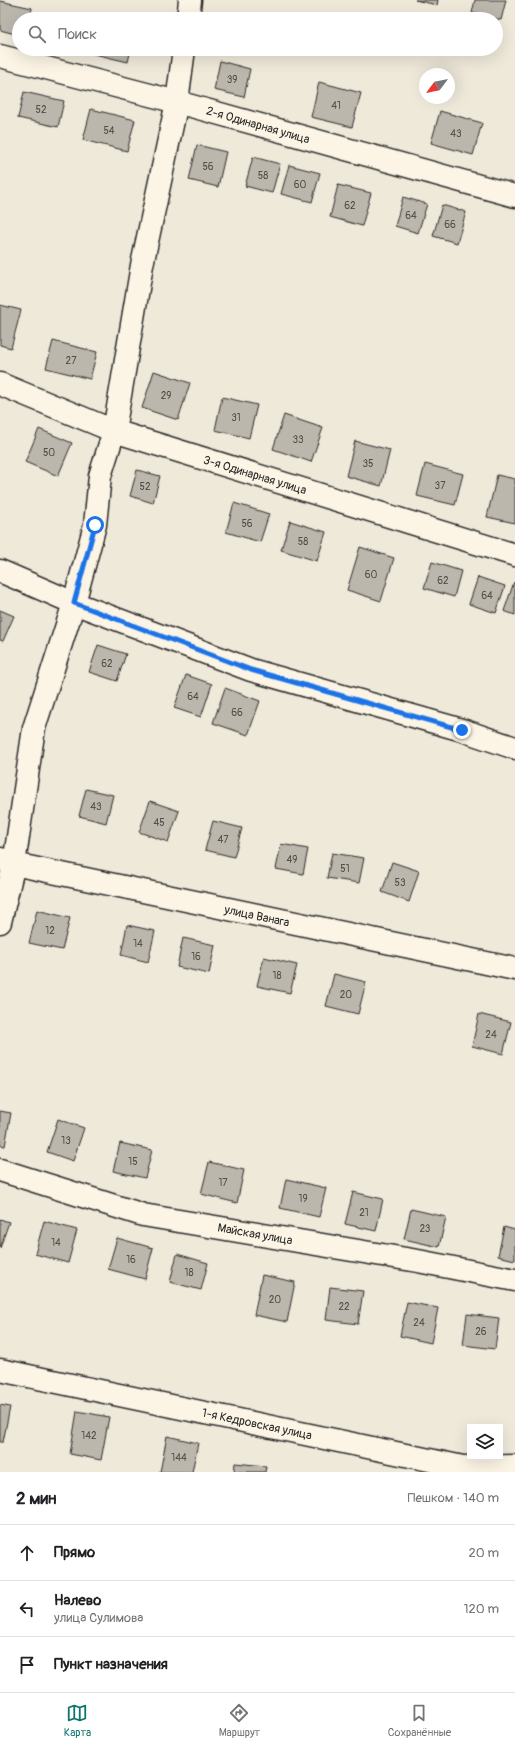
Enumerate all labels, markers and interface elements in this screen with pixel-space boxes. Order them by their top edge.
search box [12,12,503,56]
icon: search [26,23,48,45]
text: Поиск [58,25,97,44]
north arrow [419,68,455,104]
house number: 39 [227,74,237,86]
house number: 41 [331,100,341,112]
house number: 52 [35,104,47,116]
street label: 2-я Одинарная улица [204,104,312,148]
house number: 54 [103,125,115,137]
house number: 43 [450,128,462,140]
house number: 56 [202,161,214,173]
house number: 58 [258,170,268,182]
house number: 60 [294,179,306,191]
house number: 62 [344,200,356,212]
house number: 64 [405,210,417,222]
house number: 66 [444,219,456,231]
house number: 27 [66,355,77,367]
house number: 29 [161,390,171,402]
house number: 31 [231,412,241,424]
house number: 33 [292,434,304,446]
house number: 50 [43,447,55,459]
street label: 3-я Одинарная улица [201,453,309,498]
house number: 35 [363,458,374,470]
house number: 37 [435,480,446,492]
house number: 52 [139,481,151,493]
route start [86,516,104,534]
house number: 56 [241,518,253,530]
house number: 58 [298,536,308,548]
house number: 60 [365,569,377,581]
house number: 62 [437,575,449,587]
house number: 64 [481,590,493,602]
house number: 62 [101,658,113,670]
house number: 64 [187,691,199,703]
house number: 66 [231,707,243,719]
route end [453,721,471,739]
house number: 43 [90,801,102,813]
house number: 45 [153,817,165,829]
house number: 47 [217,834,229,846]
house number: 49 [287,854,297,866]
house number: 51 [340,863,350,875]
house number: 53 [395,877,406,889]
street label: улица Ванага [222,902,291,931]
house number: 12 [45,925,55,937]
house number: 14 [133,938,143,950]
house number: 16 [191,951,201,963]
house number: 18 [273,970,281,982]
house number: 20 [340,989,352,1001]
house number: 24 [485,1029,497,1041]
house number: 13 [61,1135,71,1147]
house number: 15 [128,1156,138,1168]
house number: 17 [218,1177,228,1189]
house number: 19 [298,1193,308,1205]
house number: 21 [359,1207,369,1219]
street label: Майская улица [216,1221,294,1249]
house number: 23 [420,1223,431,1235]
house number: 14 [51,1237,61,1249]
house number: 16 [126,1254,136,1266]
house number: 18 [185,1267,193,1279]
house number: 20 [269,1294,281,1306]
house number: 22 [338,1301,350,1313]
house number: 24 [413,1317,425,1329]
house number: 26 [475,1326,487,1338]
street label: 1-я Кедровская улица [201,1406,314,1444]
map controls [467,1424,503,1460]
button: layers [467,1424,503,1460]
house number: 142 [81,1430,97,1442]
house number: 144 [171,1452,187,1464]
text: 2 мин [16,1488,56,1509]
text: Пешком · 140 m [408,1490,499,1506]
icon: ahead [16,1542,38,1564]
text: Прямо [54,1543,95,1562]
text: 20 m [468,1545,499,1561]
text: Налево [54,1591,101,1610]
icon: left [16,1598,38,1620]
text: 120 m [463,1601,499,1617]
text: улица Сулимова [54,1610,143,1626]
icon: arrive [16,1654,38,1676]
text: Пункт назначения [54,1655,168,1674]
tab: Карта [64,1702,91,1739]
tab: Маршрут [219,1702,260,1739]
tab: Сохранённые [388,1702,451,1739]

